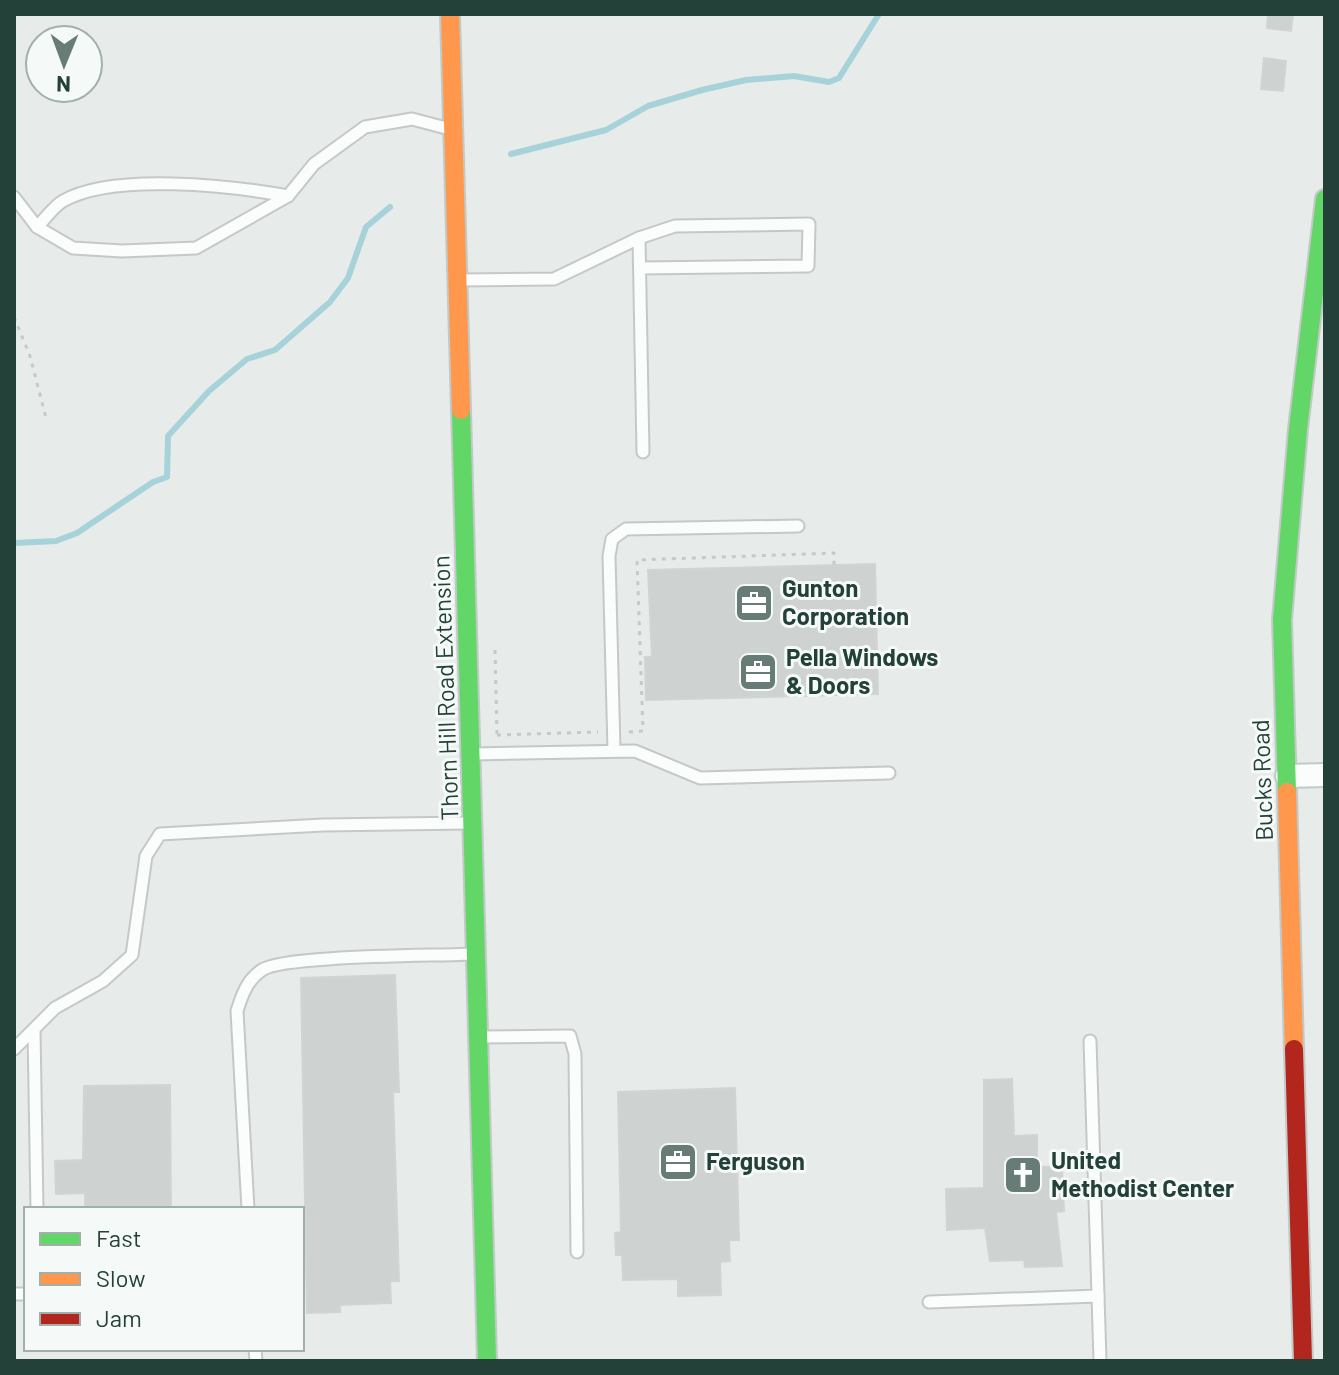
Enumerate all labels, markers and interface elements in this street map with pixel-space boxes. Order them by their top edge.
north arrow [24,24,104,104]
text: N [56,72,71,98]
street label: Thorn Hill Road Extension [425,555,464,821]
place label: Gunton Corporation [782,573,909,630]
office icon: Gunton Corporation [733,582,775,624]
place label: Pella Windows & Doors [786,642,938,699]
office icon: Pella Windows & Doors [737,651,779,693]
street label: Bucks Road [1245,719,1278,841]
office icon: Ferguson [657,1141,699,1183]
place label: United Methodist Center [1051,1145,1234,1202]
place label: Ferguson [706,1146,805,1175]
church icon: United Methodist Center [1002,1154,1044,1196]
legend [24,1207,304,1351]
text: Fast [96,1223,141,1252]
text: Slow [96,1263,145,1292]
text: Jam [96,1303,142,1332]

